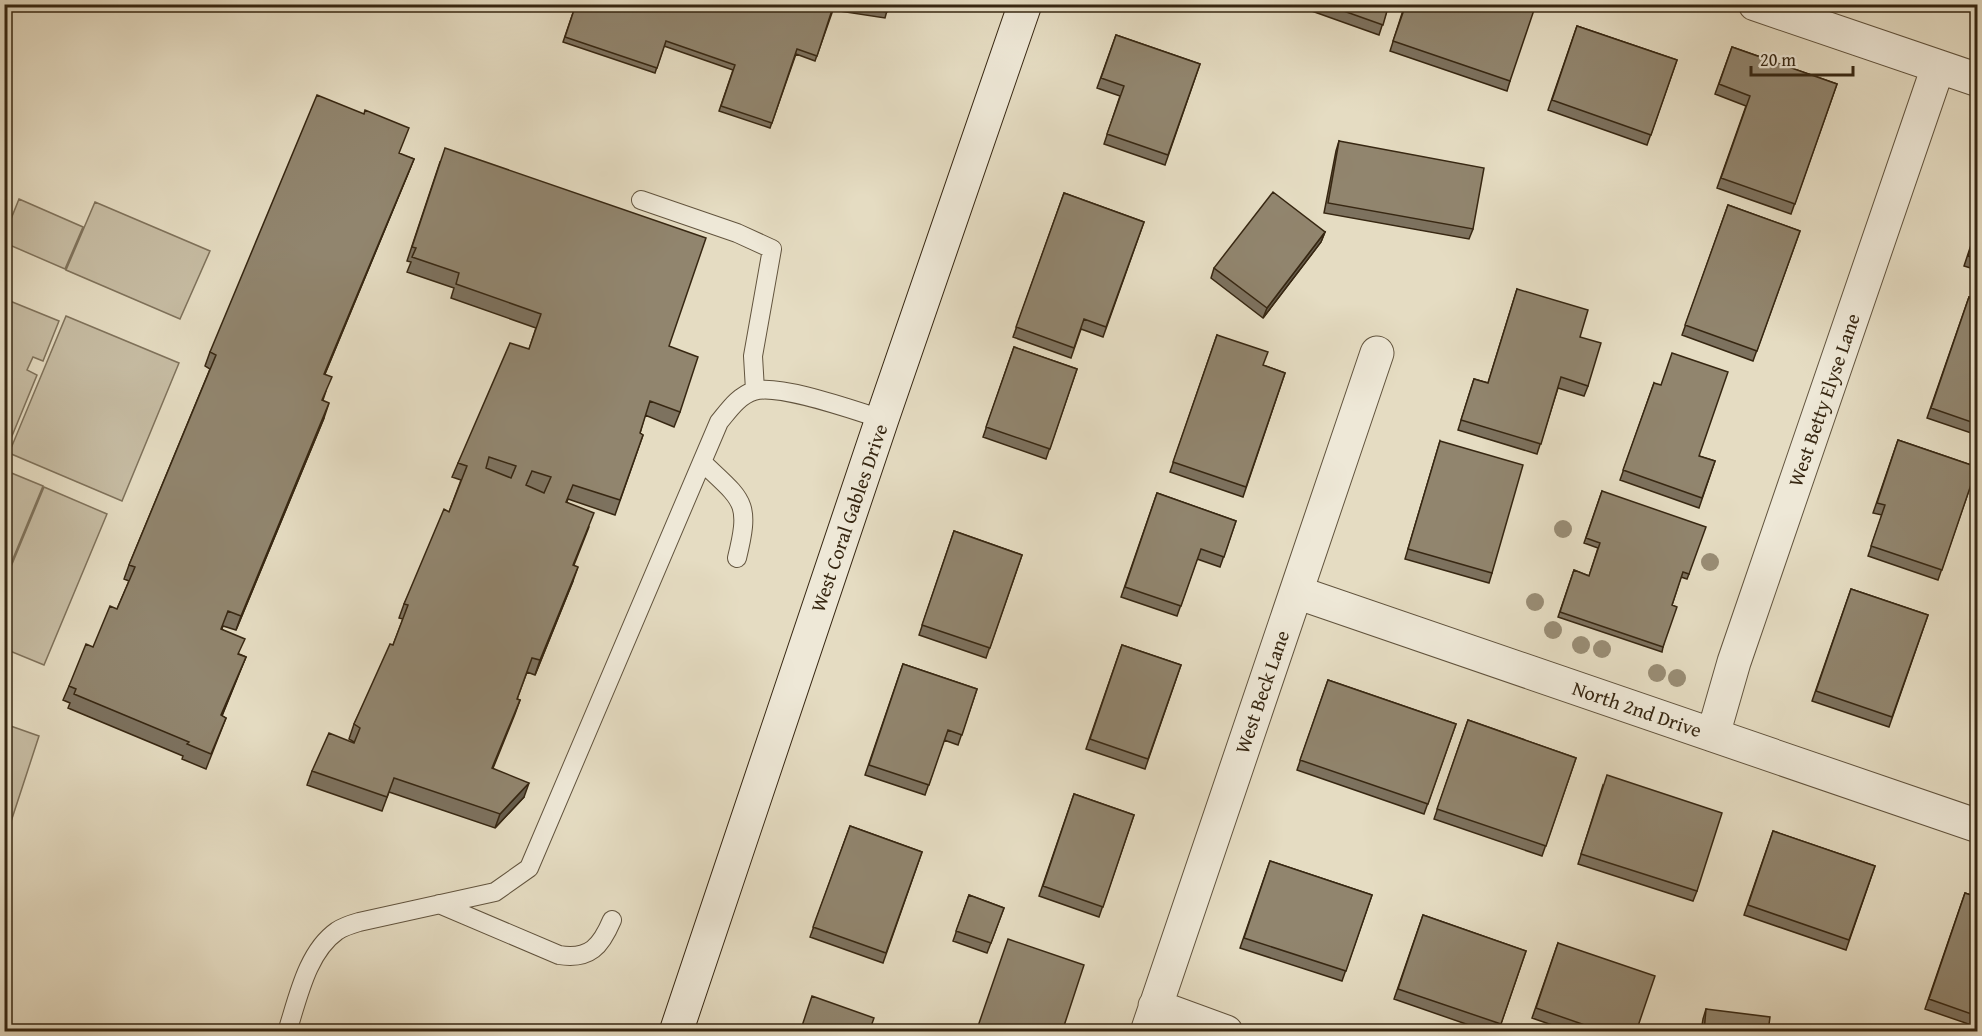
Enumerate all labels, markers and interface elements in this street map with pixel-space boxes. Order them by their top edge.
scale bar [1751,39,1853,77]
text: 20 m [1760,46,1796,73]
street label: West Betty Elyse Lane [1780,309,1867,490]
street label: West Coral Gables Drive [803,420,894,616]
street label: West Beck Lane [1227,626,1296,757]
street label: North 2nd Drive [1569,673,1706,744]

